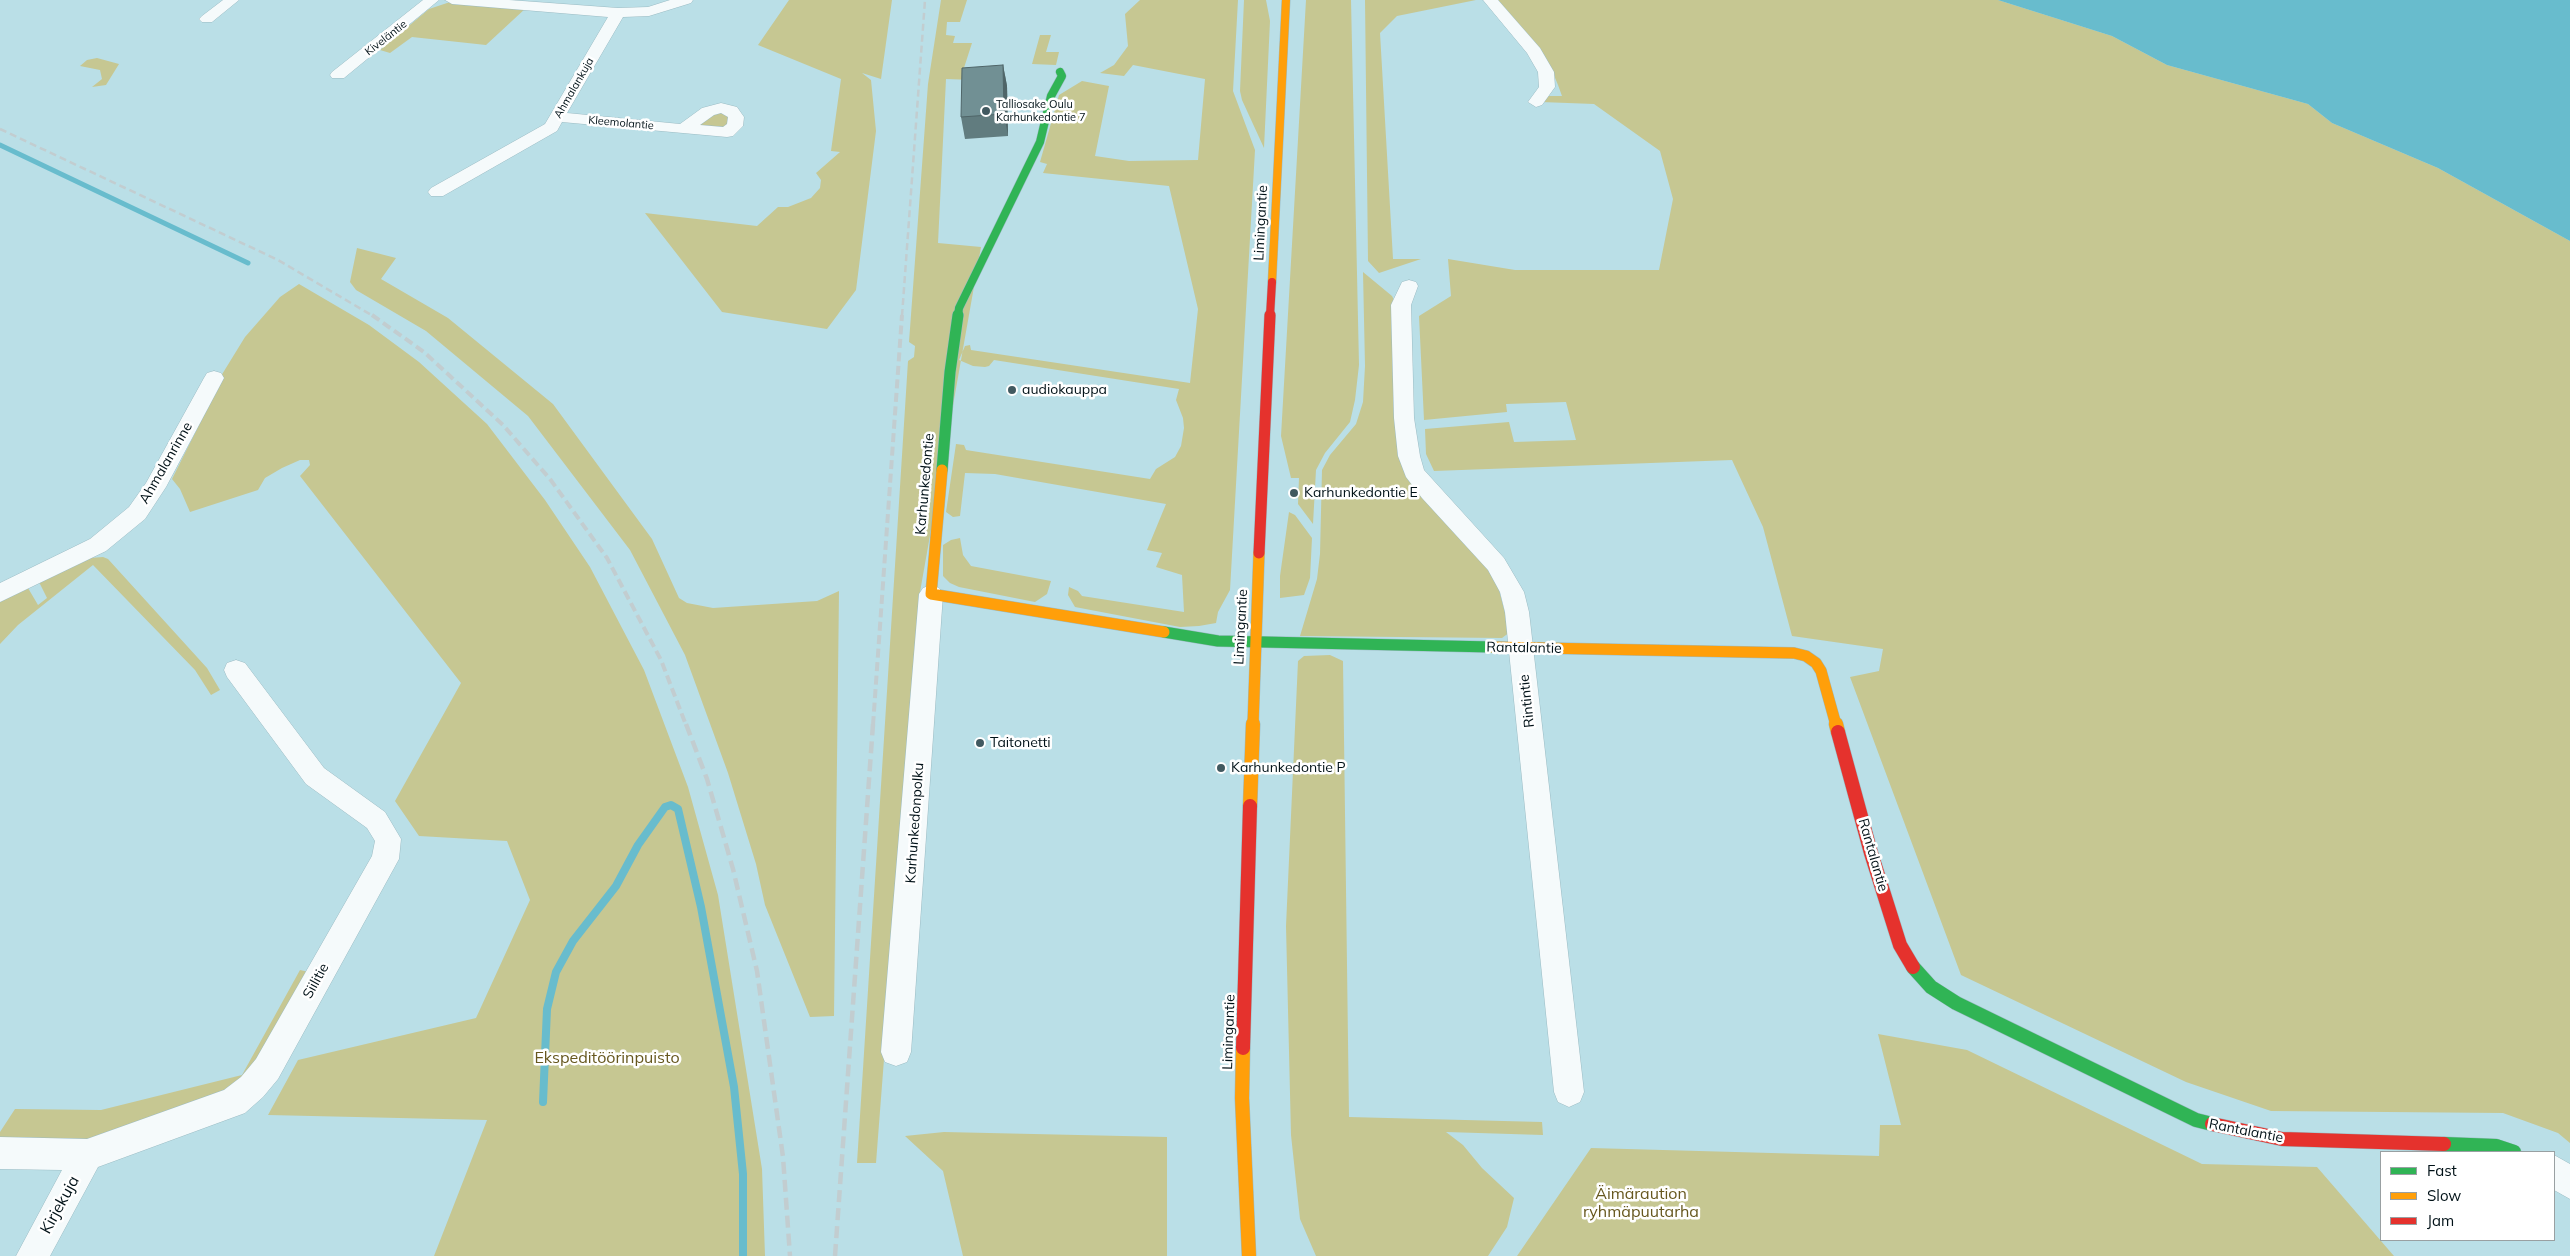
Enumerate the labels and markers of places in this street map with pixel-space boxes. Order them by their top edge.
place label: Talliosake Oulu Karhunkedontie 7 [996,98,1086,124]
marker: Talliosake Oulu Karhunkedontie 7 [980,105,992,117]
place label: audiokauppa [1022,382,1107,398]
marker: audiokauppa [1006,384,1018,396]
place label: Karhunkedontie E [1304,485,1418,501]
marker: Karhunkedontie E [1288,487,1300,499]
place label: Taitonetti [990,735,1051,751]
marker: Taitonetti [974,737,986,749]
place label: Karhunkedontie P [1231,760,1346,776]
marker: Karhunkedontie P [1215,762,1227,774]

